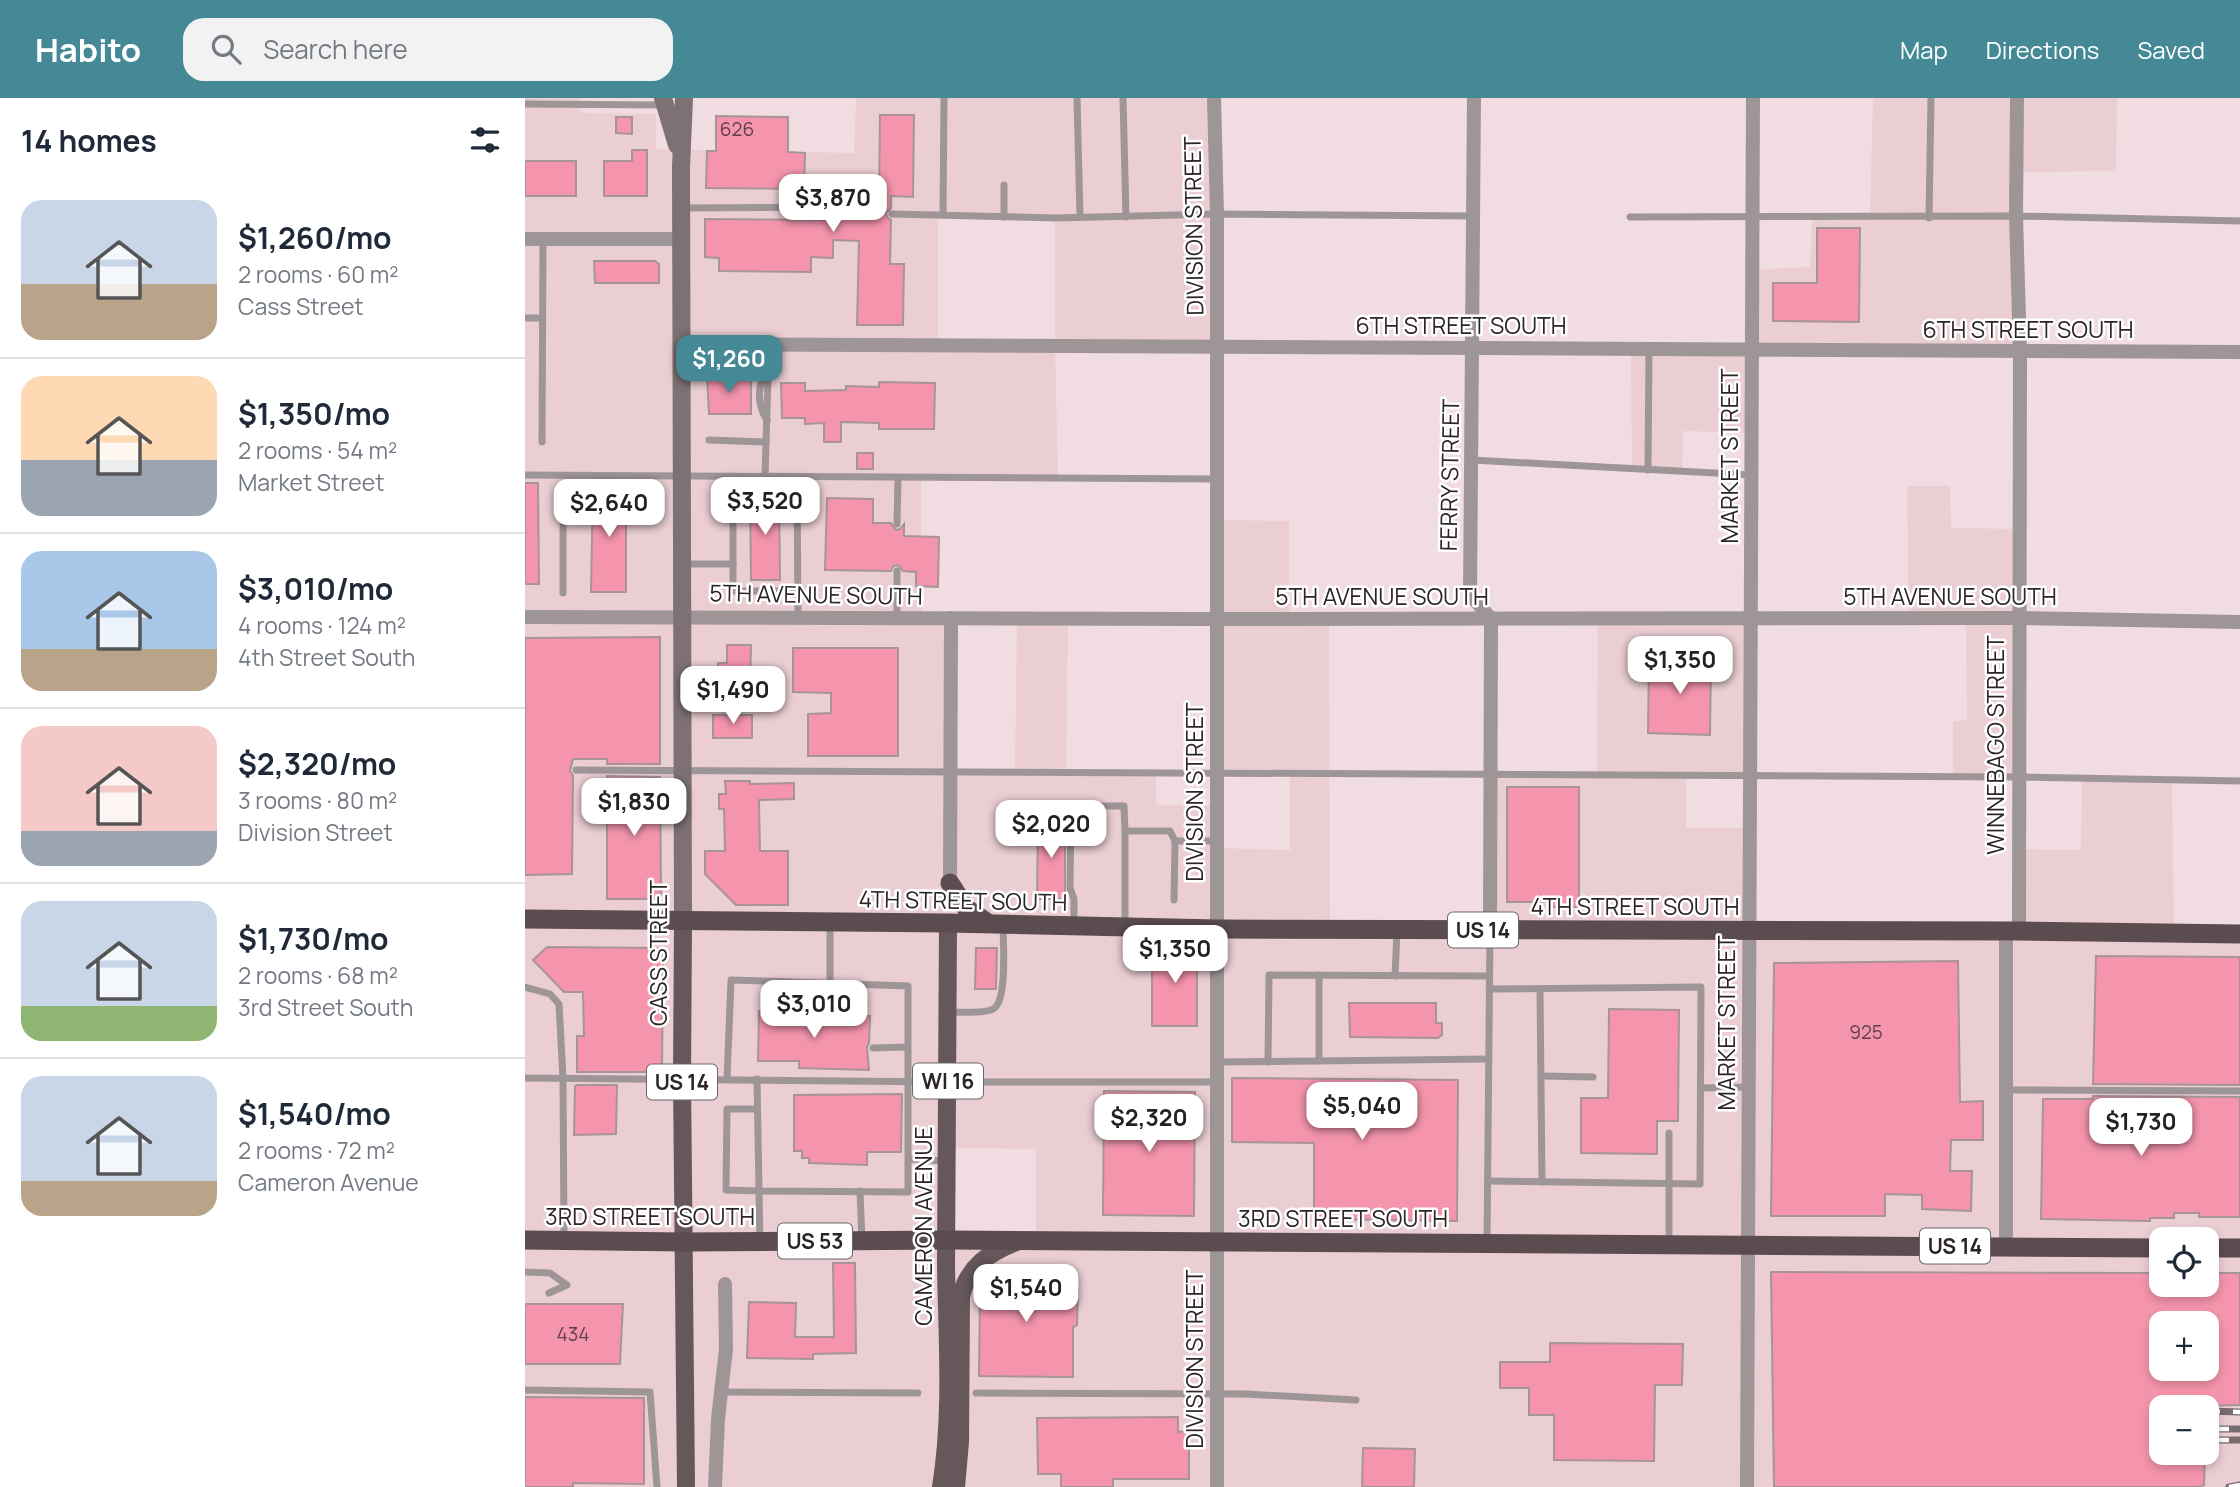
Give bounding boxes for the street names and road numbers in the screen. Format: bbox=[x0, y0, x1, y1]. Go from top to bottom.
street label: DIVISION STREET bbox=[1175, 136, 1211, 316]
street label: 6TH STREET SOUTH bbox=[1355, 309, 1567, 341]
street label: 6TH STREET SOUTH bbox=[1922, 313, 2134, 345]
street label: MARKET STREET bbox=[1713, 368, 1745, 544]
street label: FERRY STREET bbox=[1432, 398, 1466, 551]
street label: 5TH AVENUE SOUTH bbox=[709, 576, 923, 612]
street label: 5TH AVENUE SOUTH bbox=[1275, 580, 1489, 612]
street label: 5TH AVENUE SOUTH bbox=[1843, 580, 2057, 612]
street label: WINNEBAGO STREET bbox=[1979, 635, 2011, 855]
street label: DIVISION STREET bbox=[1178, 702, 1210, 881]
street label: CASS STREET bbox=[642, 880, 674, 1026]
street label: 4TH STREET SOUTH bbox=[858, 882, 1068, 918]
street label: 4TH STREET SOUTH bbox=[1531, 890, 1739, 922]
road number: US 14 bbox=[1448, 912, 1518, 948]
street label: MARKET STREET bbox=[1710, 935, 1742, 1111]
road number: WI 16 bbox=[913, 1063, 983, 1098]
road number: US 14 bbox=[647, 1065, 717, 1100]
street label: CAMERON AVENUE bbox=[907, 1126, 939, 1326]
street label: 3RD STREET SOUTH bbox=[545, 1200, 755, 1232]
street label: 3RD STREET SOUTH bbox=[1238, 1202, 1448, 1234]
road number: US 53 bbox=[778, 1224, 852, 1258]
road number: US 14 bbox=[1920, 1228, 1990, 1264]
street label: DIVISION STREET bbox=[1178, 1269, 1210, 1448]

